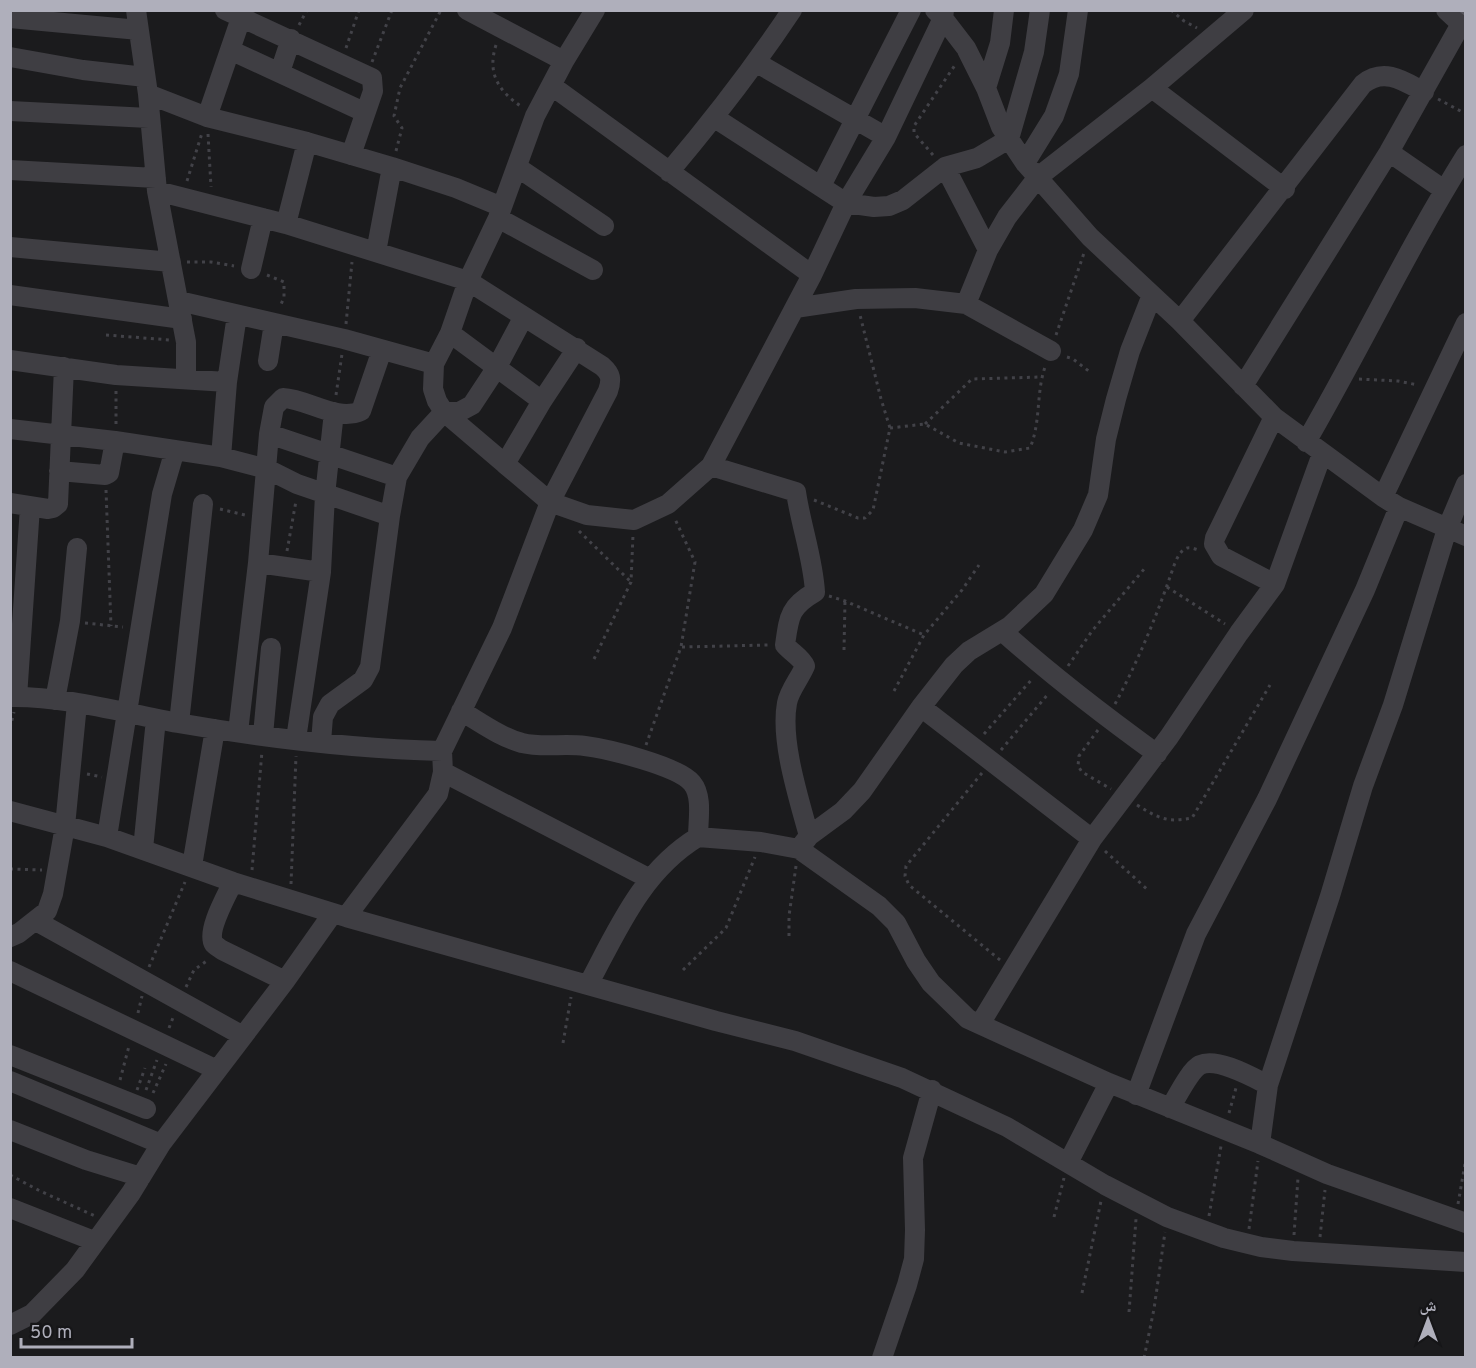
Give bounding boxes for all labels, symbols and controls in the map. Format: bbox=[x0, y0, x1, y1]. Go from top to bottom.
north arrow bbox=[1398, 1290, 1458, 1350]
text: ش bbox=[1420, 1297, 1437, 1317]
scale bar bbox=[21, 1311, 132, 1349]
text: 50 m bbox=[30, 1322, 72, 1345]

